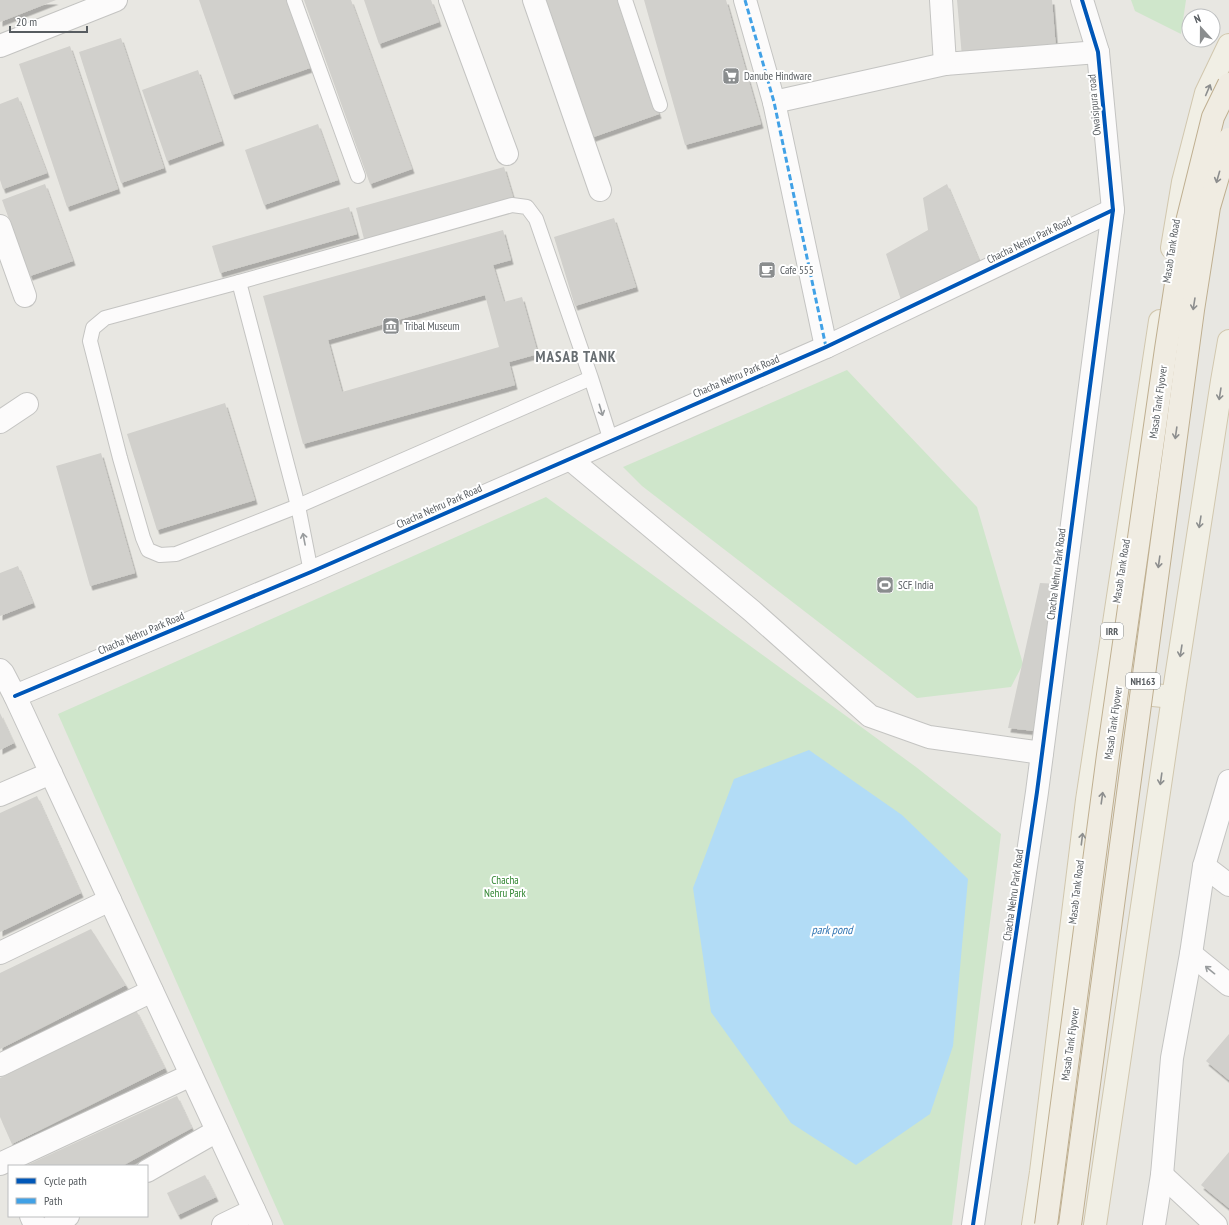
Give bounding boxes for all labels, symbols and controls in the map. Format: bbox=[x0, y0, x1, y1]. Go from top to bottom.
scale bar bbox=[10, 8, 87, 34]
north arrow bbox=[1181, 8, 1221, 48]
text: N bbox=[1192, 11, 1203, 26]
text: 20 m bbox=[16, 14, 37, 29]
supermarket icon: Danube Hindware bbox=[721, 66, 741, 86]
place label: Danube Hindware bbox=[744, 69, 812, 83]
street label: Owaisipura road bbox=[1084, 73, 1104, 136]
one-way arrow bbox=[1205, 85, 1212, 97]
one-way arrow bbox=[1214, 170, 1221, 183]
street label: Chacha Nehru Park Road bbox=[984, 213, 1074, 267]
street label: Masab Tank Road bbox=[1159, 218, 1183, 284]
cafe icon: Cafe 555 bbox=[757, 260, 777, 280]
place label: Cafe 555 bbox=[780, 263, 814, 277]
one-way arrow bbox=[1189, 297, 1197, 310]
museum icon: Tribal Museum bbox=[381, 316, 401, 336]
place label: Tribal Museum bbox=[404, 319, 459, 333]
district label: MASAB TANK bbox=[535, 347, 617, 366]
street label: Chacha Nehru Park Road bbox=[691, 351, 781, 400]
street label: Masab Tank Flyover bbox=[1146, 365, 1170, 439]
one-way arrow bbox=[1216, 387, 1224, 400]
one-way arrow bbox=[598, 403, 605, 416]
one-way arrow bbox=[1172, 426, 1180, 439]
street label: Chacha Nehru Park Road bbox=[394, 481, 484, 531]
one-way arrow bbox=[1196, 515, 1204, 528]
street label: Chacha Nehru Park Road bbox=[1043, 527, 1069, 621]
one-way arrow bbox=[300, 533, 308, 546]
street label: Masab Tank Road bbox=[1109, 538, 1133, 604]
one-way arrow bbox=[1155, 555, 1163, 568]
sports icon: SCF India bbox=[875, 575, 895, 595]
place label: SCF India bbox=[898, 578, 934, 592]
street label: Chacha Nehru Park Road bbox=[96, 608, 186, 657]
road number: IRR bbox=[1101, 623, 1123, 639]
one-way arrow bbox=[1177, 644, 1185, 657]
road number: NH163 bbox=[1126, 673, 1160, 689]
street label: Masab Tank Flyover bbox=[1101, 686, 1125, 760]
one-way arrow bbox=[1157, 772, 1165, 785]
one-way arrow bbox=[1098, 792, 1106, 805]
one-way arrow bbox=[1078, 833, 1086, 846]
street label: Chacha Nehru Park Road bbox=[1000, 848, 1026, 942]
street label: Masab Tank Road bbox=[1065, 859, 1087, 925]
park label: Chacha Nehru Park bbox=[484, 873, 527, 900]
water label: park pond bbox=[811, 922, 854, 937]
one-way arrow bbox=[1205, 965, 1216, 974]
street label: Masab Tank Flyover bbox=[1058, 1007, 1082, 1081]
legend bbox=[8, 1165, 148, 1217]
text: Cycle path bbox=[44, 1173, 87, 1188]
text: Path bbox=[44, 1193, 62, 1208]

